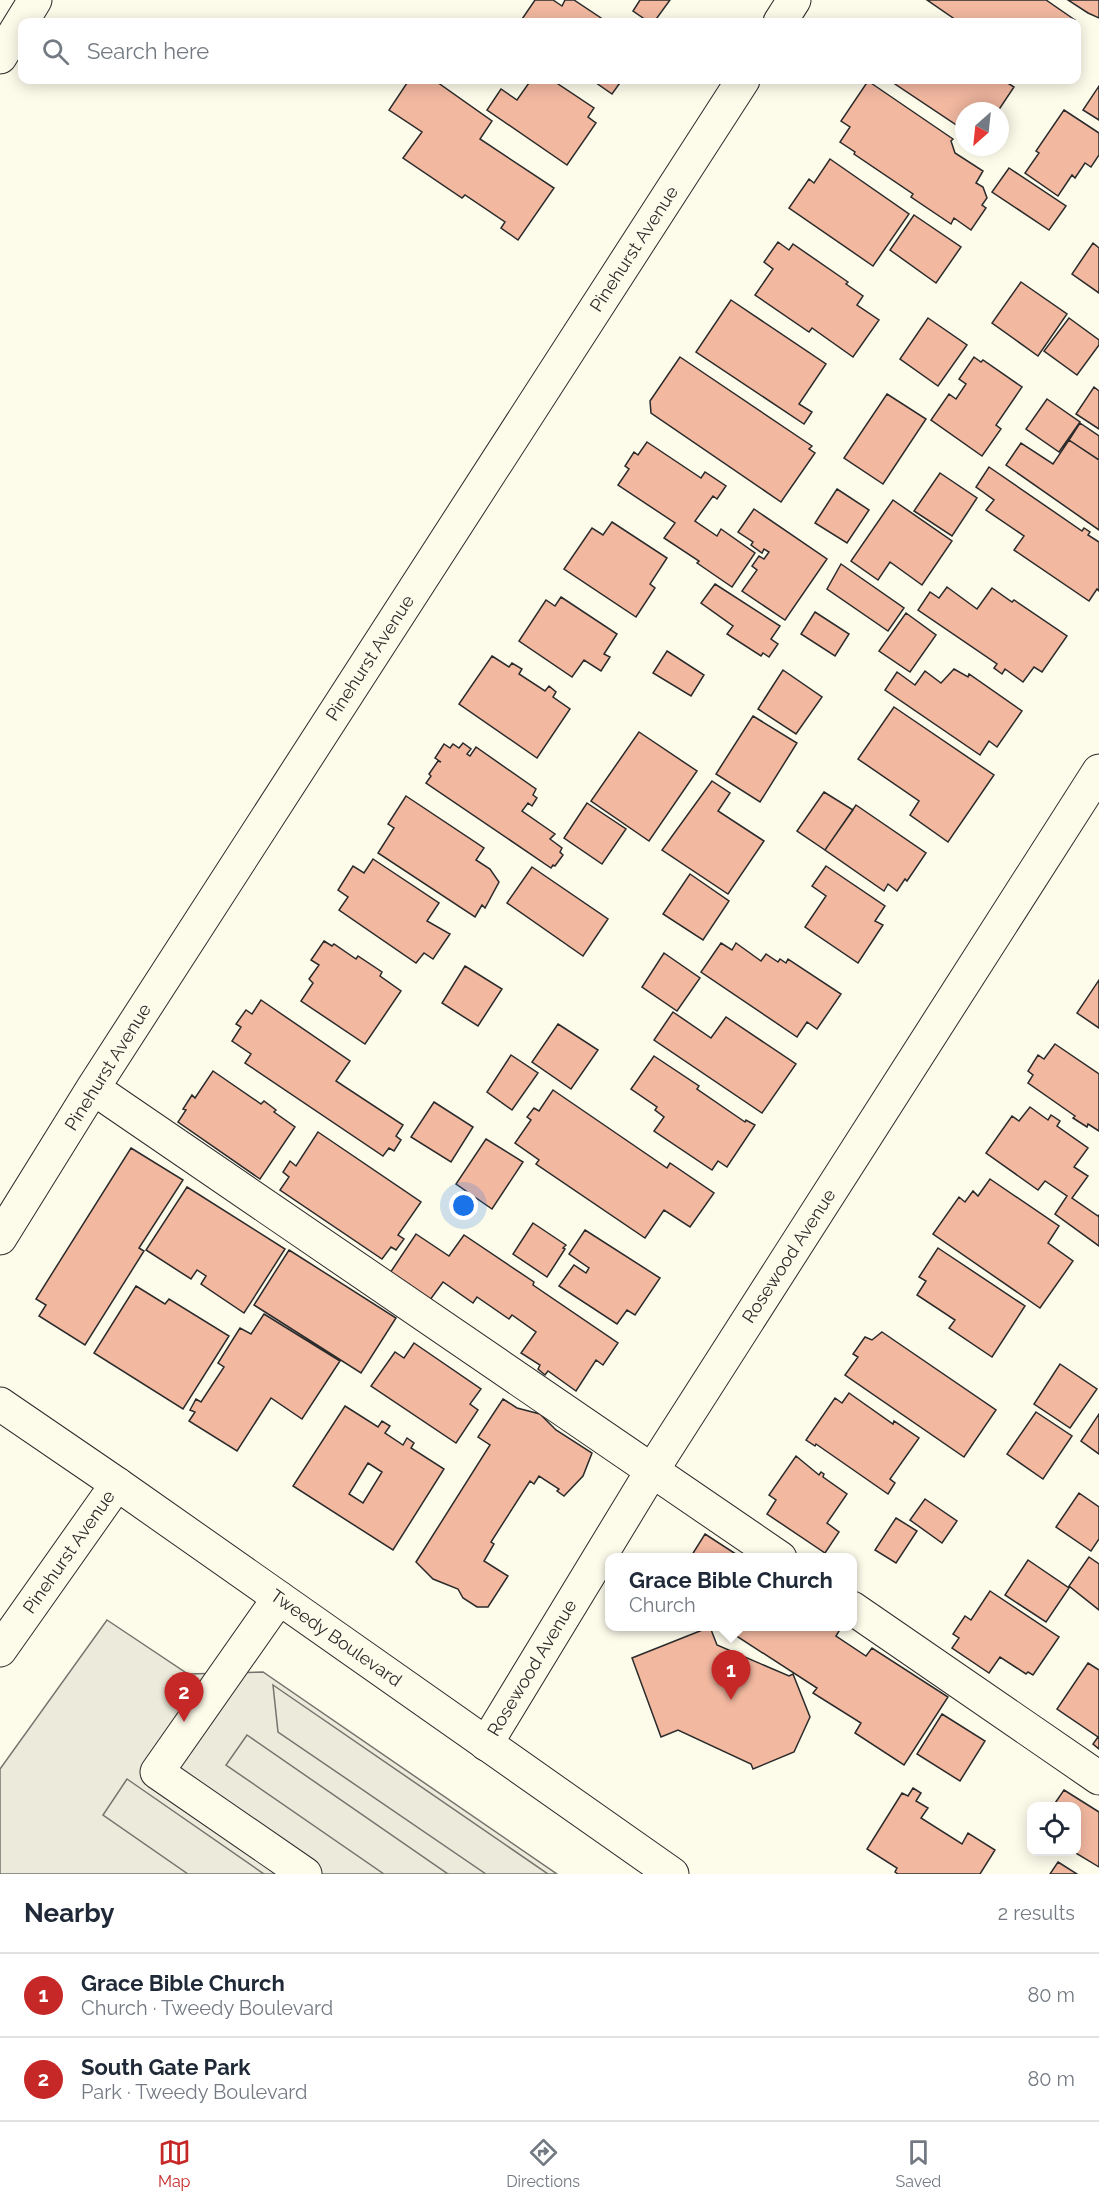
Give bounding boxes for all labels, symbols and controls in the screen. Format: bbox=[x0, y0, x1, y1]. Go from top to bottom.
search box bbox=[18, 18, 1081, 84]
icon: search bbox=[39, 35, 72, 68]
text: Search here bbox=[87, 38, 209, 64]
north arrow bbox=[955, 102, 1009, 156]
street label: Pinehurst Avenue bbox=[585, 182, 682, 316]
street label: Pinehurst Avenue bbox=[321, 591, 418, 725]
street label: Pinehurst Avenue bbox=[60, 999, 155, 1134]
street label: Rosewood Avenue bbox=[737, 1185, 840, 1327]
your location bbox=[449, 1191, 478, 1220]
street label: Pinehurst Avenue bbox=[18, 1486, 119, 1617]
popup bbox=[605, 1553, 857, 1631]
text: Grace Bible Church bbox=[629, 1567, 833, 1593]
street label: Tweedy Boulevard bbox=[267, 1585, 406, 1691]
text: Church bbox=[629, 1593, 696, 1617]
street label: Rosewood Avenue bbox=[483, 1595, 581, 1740]
pin: 1 bbox=[712, 1650, 750, 1700]
pin: 2 bbox=[164, 1672, 204, 1722]
map controls bbox=[1027, 1802, 1081, 1856]
button: locate bbox=[1027, 1802, 1081, 1856]
text: Nearby bbox=[24, 1898, 114, 1928]
text: 2 results bbox=[998, 1901, 1075, 1925]
text: Grace Bible Church bbox=[81, 1970, 285, 1996]
text: 1 bbox=[39, 1983, 48, 2007]
text: 80 m bbox=[1027, 1983, 1075, 2007]
text: Church · Tweedy Boulevard bbox=[81, 1996, 333, 2020]
text: South Gate Park bbox=[81, 2054, 251, 2080]
text: 2 bbox=[38, 2067, 49, 2091]
text: 80 m bbox=[1027, 2067, 1075, 2091]
text: Park · Tweedy Boulevard bbox=[81, 2080, 308, 2104]
tab: Map bbox=[158, 2136, 191, 2191]
tab: Directions bbox=[506, 2136, 580, 2191]
tab: Saved bbox=[895, 2136, 941, 2191]

